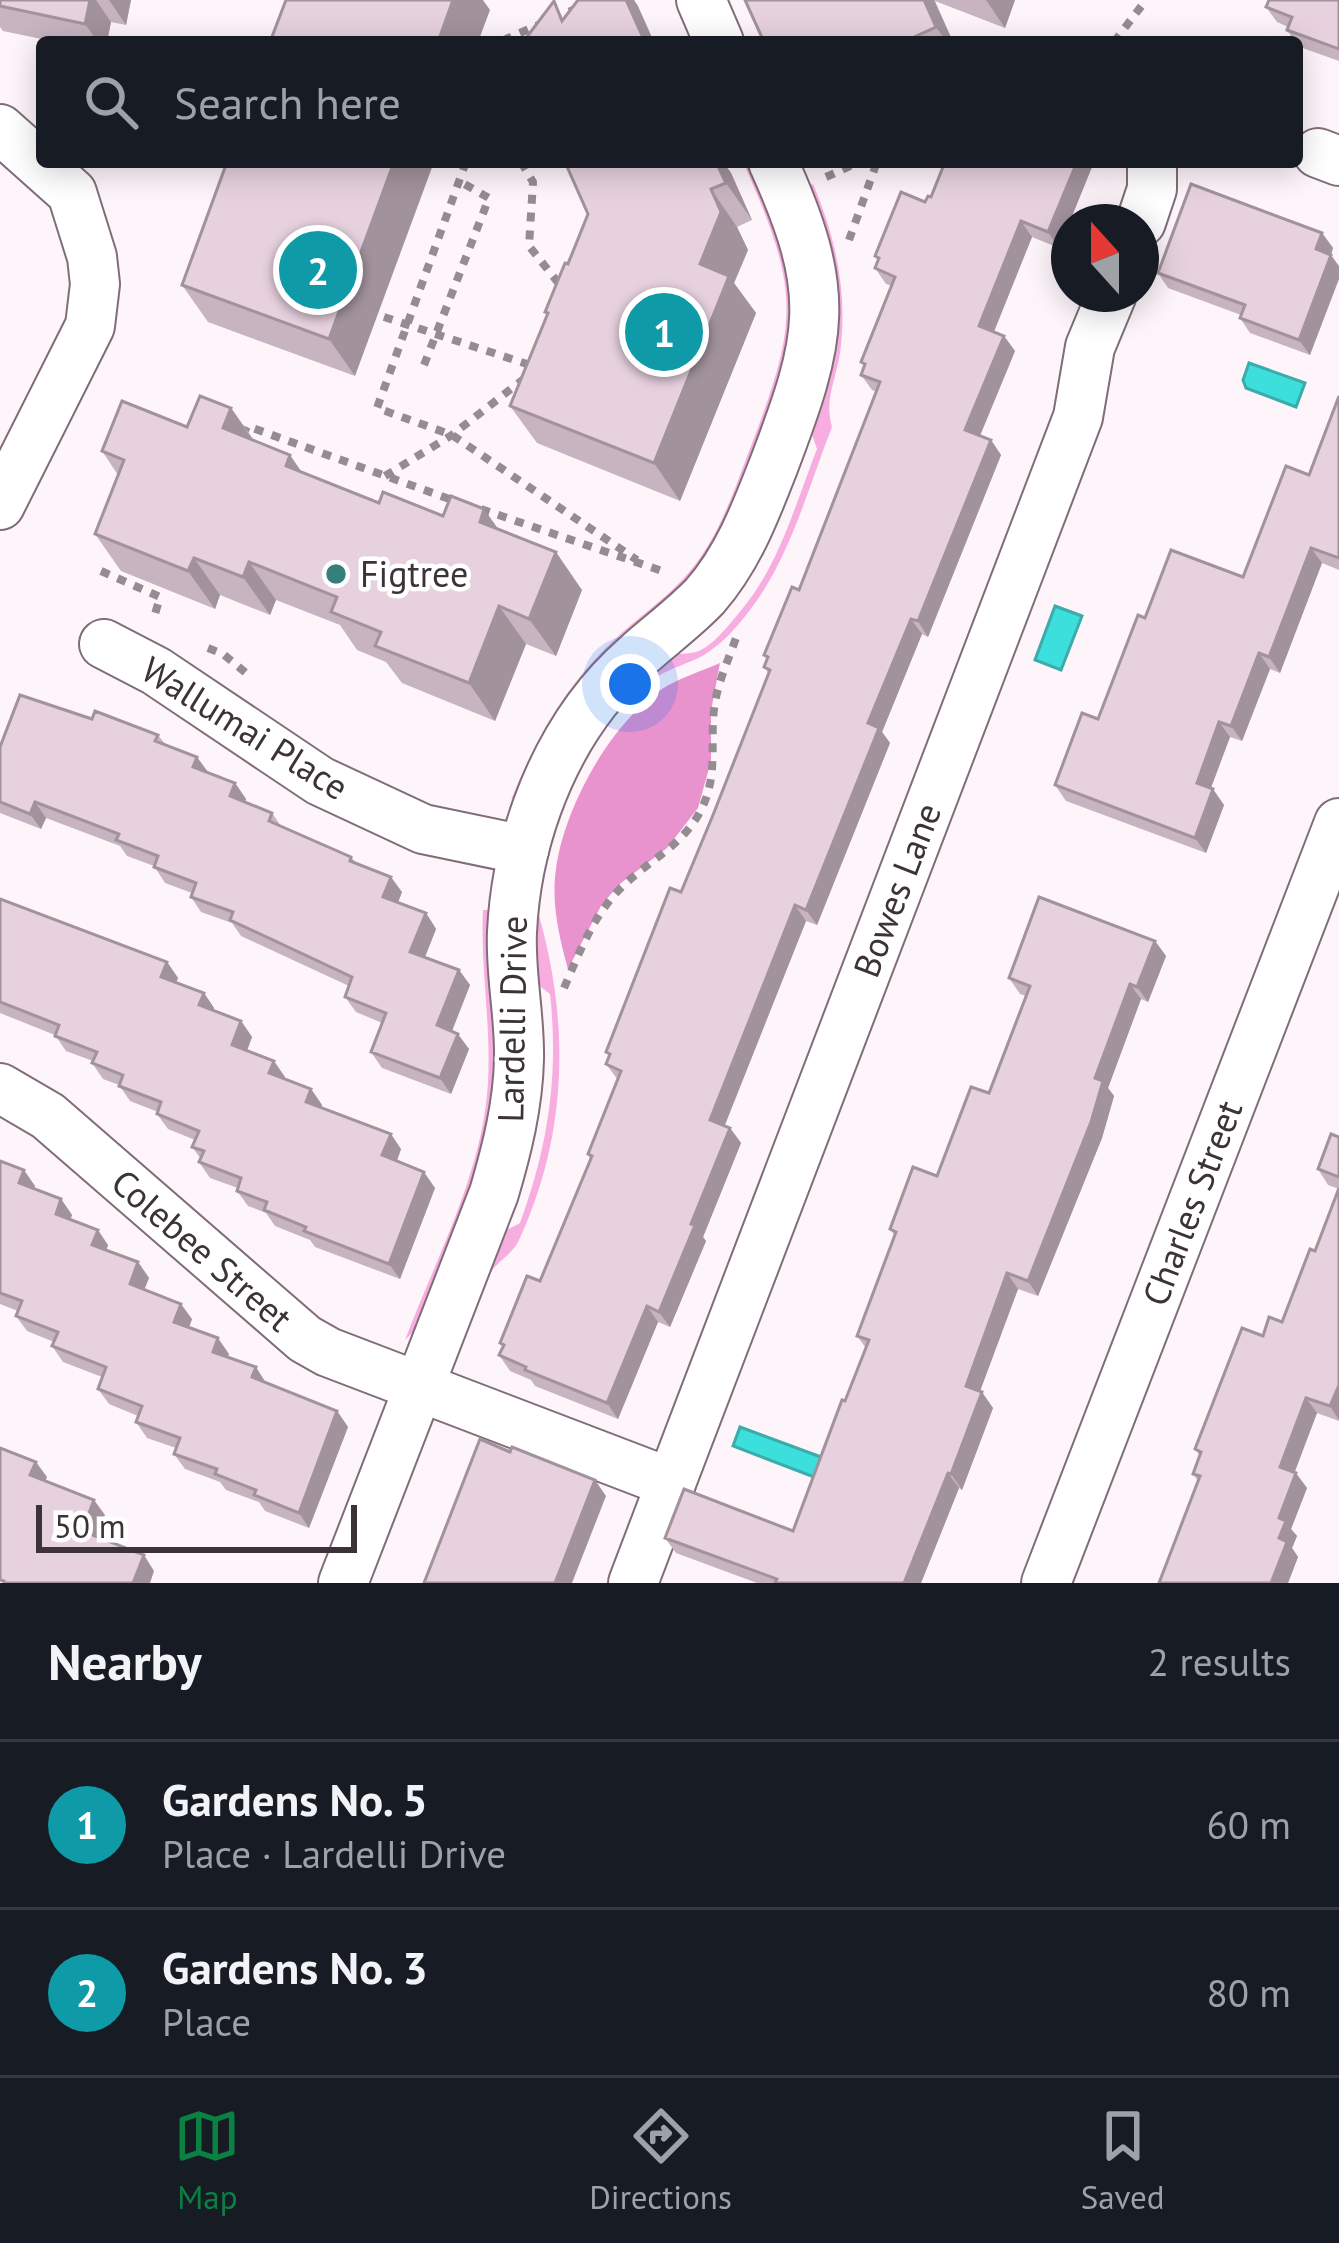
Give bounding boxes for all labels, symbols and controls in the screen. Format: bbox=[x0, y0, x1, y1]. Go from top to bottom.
search box bbox=[36, 36, 1303, 168]
icon: search bbox=[78, 69, 144, 135]
text: Search here bbox=[174, 73, 401, 131]
north arrow bbox=[1051, 204, 1159, 312]
pin: 2 bbox=[279, 225, 357, 315]
pin: 1 bbox=[625, 287, 703, 377]
place label: Figtree bbox=[360, 550, 468, 597]
marker: Figtree bbox=[323, 561, 349, 587]
street label: Wallumai Place bbox=[133, 645, 357, 810]
your location bbox=[600, 654, 660, 714]
street label: Bowes Lane bbox=[842, 796, 951, 984]
street label: Lardelli Drive bbox=[486, 915, 537, 1123]
street label: Charles Street bbox=[1131, 1094, 1252, 1312]
street label: Colebee Street bbox=[102, 1158, 302, 1341]
scale bar bbox=[36, 1499, 357, 1552]
text: 50 m bbox=[54, 1504, 126, 1547]
text: Nearby bbox=[48, 1628, 202, 1694]
text: 2 results bbox=[1148, 1636, 1291, 1687]
text: Gardens No. 5 bbox=[162, 1770, 428, 1828]
text: 1 bbox=[76, 1799, 98, 1850]
text: 60 m bbox=[1206, 1799, 1291, 1850]
text: Place · Lardelli Drive bbox=[162, 1828, 506, 1879]
text: Gardens No. 3 bbox=[162, 1938, 428, 1996]
text: 2 bbox=[76, 1967, 98, 2018]
text: 80 m bbox=[1206, 1967, 1291, 2018]
text: Place bbox=[162, 1996, 251, 2047]
tab: Map bbox=[174, 2103, 240, 2218]
tab: Directions bbox=[589, 2103, 732, 2218]
tab: Saved bbox=[1081, 2103, 1165, 2218]

